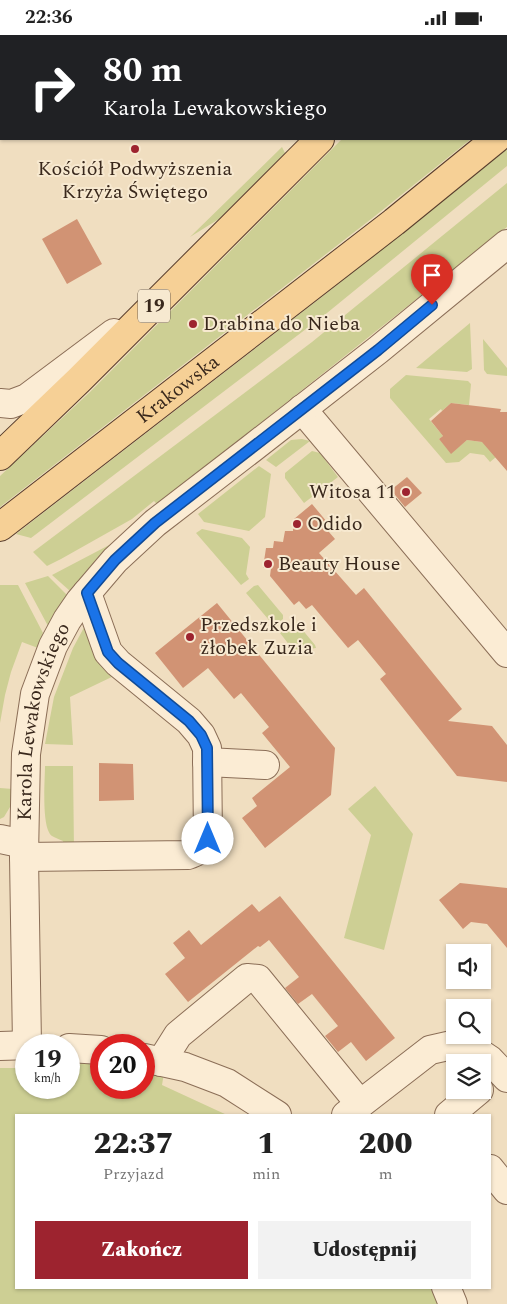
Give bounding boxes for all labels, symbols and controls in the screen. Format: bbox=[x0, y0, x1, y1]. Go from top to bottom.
text: 22:36 bbox=[25, 3, 73, 32]
text: 80 m bbox=[103, 44, 183, 97]
icon: right bbox=[20, 55, 85, 120]
text: Karola Lewakowskiego bbox=[103, 92, 327, 125]
marker: Kościół Podwyższenia Krzyża Świętego bbox=[129, 143, 141, 155]
place label: Kościół Podwyższenia Krzyża Świętego bbox=[38, 154, 233, 207]
pin bbox=[411, 254, 453, 305]
icon: arrive bbox=[418, 261, 446, 289]
road number: 19 bbox=[138, 290, 170, 323]
place label: Drabina do Nieba bbox=[203, 309, 360, 339]
marker: Drabina do Nieba bbox=[187, 318, 199, 330]
street label: Krakowska bbox=[130, 347, 226, 431]
place label: Witosa 11 bbox=[309, 477, 396, 507]
marker: Witosa 11 bbox=[400, 486, 412, 498]
place label: Odido bbox=[307, 509, 363, 539]
marker: Odido bbox=[291, 518, 303, 530]
place label: Beauty House bbox=[278, 549, 400, 579]
marker: Beauty House bbox=[262, 558, 274, 570]
place label: Przedszkole i żłobek Zuzia bbox=[200, 610, 317, 663]
street label: Karola Lewakowskiego bbox=[10, 617, 78, 821]
marker: Przedszkole i żłobek Zuzia bbox=[184, 631, 196, 643]
position arrow bbox=[181, 812, 233, 864]
map controls bbox=[446, 944, 491, 1099]
button: sound bbox=[446, 944, 491, 989]
button: search bbox=[446, 999, 491, 1044]
speed limit sign: 20 bbox=[90, 1034, 155, 1099]
text: 19 bbox=[33, 1041, 62, 1079]
button: layers bbox=[446, 1054, 491, 1099]
text: km/h bbox=[34, 1069, 61, 1088]
text: 22:37 bbox=[93, 1121, 174, 1167]
text: 1 bbox=[257, 1121, 275, 1167]
text: 200 bbox=[359, 1121, 413, 1167]
text: Przyjazd bbox=[103, 1162, 164, 1186]
text: min bbox=[252, 1162, 280, 1186]
text: m bbox=[379, 1162, 392, 1186]
button: Zakończ bbox=[35, 1221, 248, 1279]
button: Udostępnij bbox=[258, 1221, 471, 1279]

